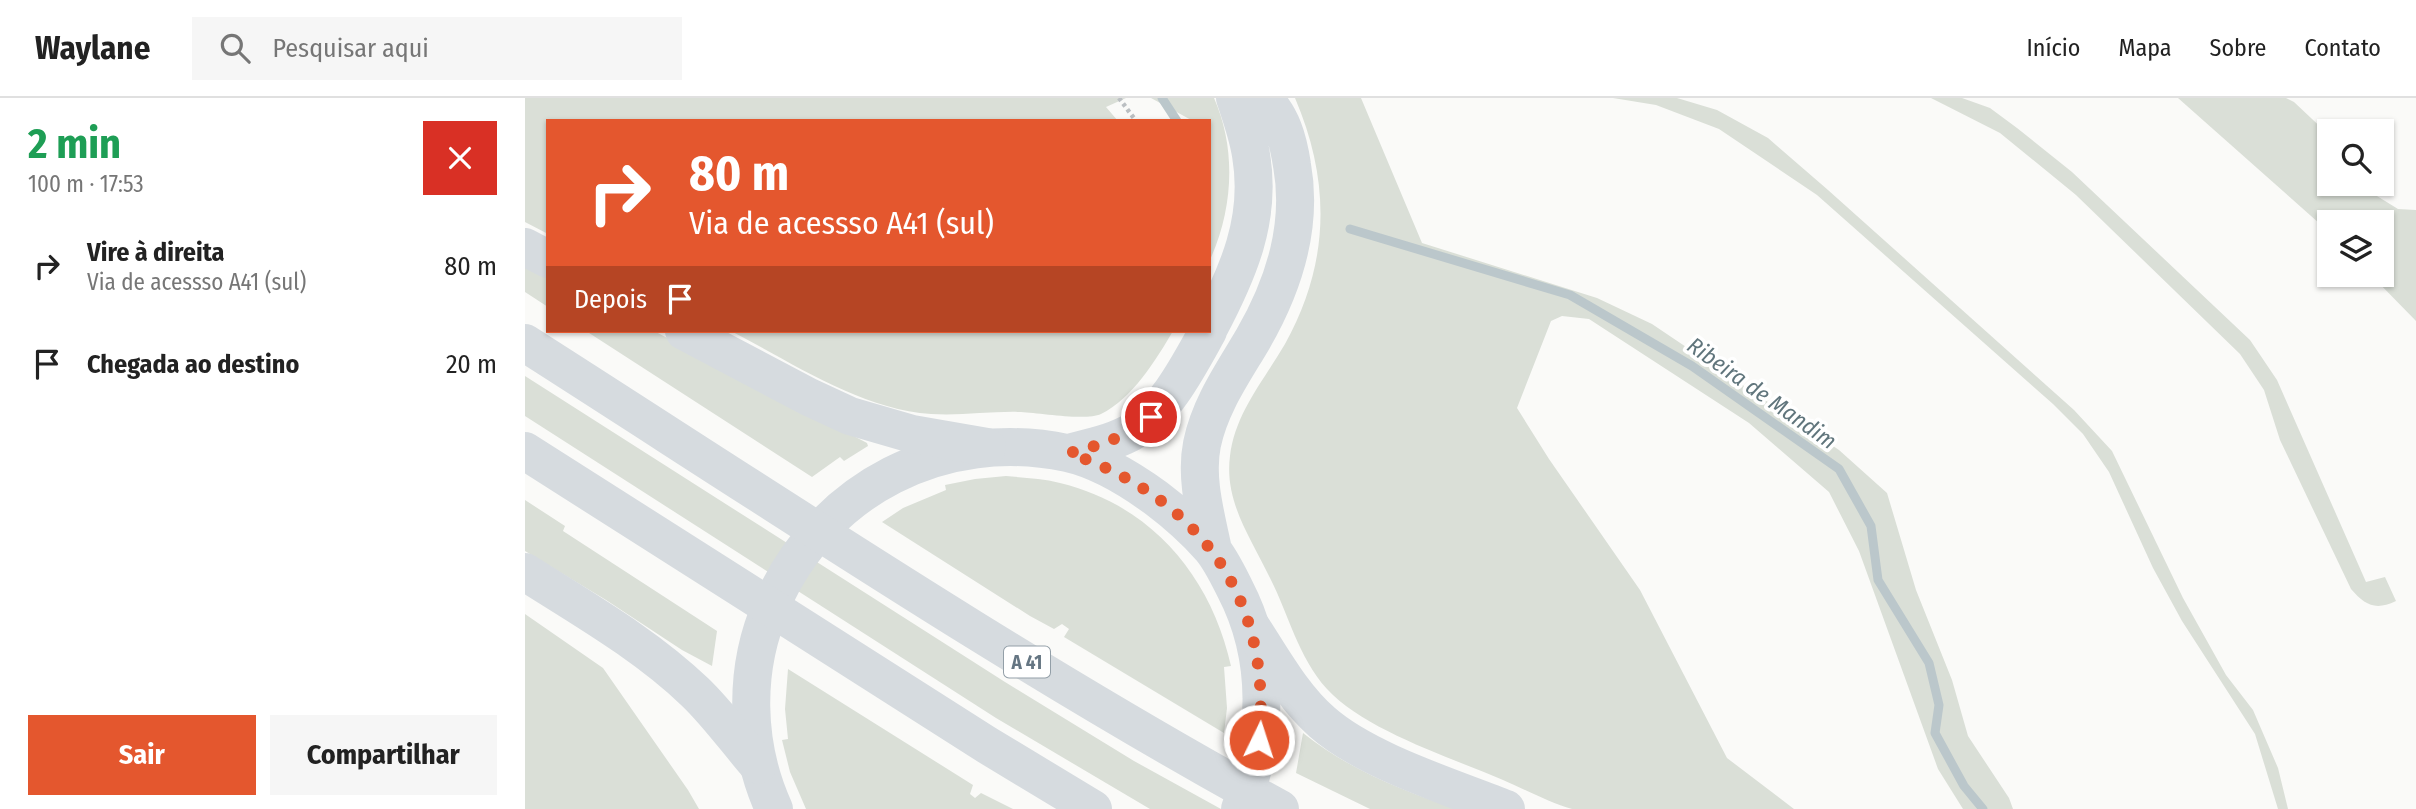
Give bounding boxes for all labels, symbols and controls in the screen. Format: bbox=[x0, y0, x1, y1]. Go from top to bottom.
search box bbox=[192, 17, 682, 80]
text: Waylane bbox=[35, 28, 150, 68]
icon: search bbox=[216, 29, 254, 67]
text: Pesquisar aqui bbox=[272, 33, 429, 64]
text: Início bbox=[2027, 34, 2080, 62]
text: Mapa bbox=[2118, 34, 2172, 62]
text: Sobre bbox=[2210, 34, 2266, 62]
text: Contato bbox=[2304, 34, 2381, 62]
text: 2 min bbox=[28, 119, 121, 169]
map controls bbox=[2317, 119, 2394, 287]
button: search bbox=[2317, 119, 2394, 196]
button: close bbox=[423, 121, 497, 195]
text: 80 m bbox=[689, 144, 789, 203]
icon: right bbox=[574, 147, 665, 238]
text: 100 m · 17:53 bbox=[28, 170, 144, 198]
text: Via de acessso A41 (sul) bbox=[689, 204, 994, 242]
button: layers bbox=[2317, 210, 2394, 287]
text: Vire à direita bbox=[87, 237, 225, 268]
icon: right bbox=[28, 247, 66, 285]
text: 80 m bbox=[444, 251, 497, 282]
text: Via de acessso A41 (sul) bbox=[87, 268, 306, 296]
icon: arrive bbox=[661, 280, 699, 318]
text: Depois bbox=[574, 284, 647, 315]
water label: Ribeira de Mandim bbox=[1682, 331, 1842, 455]
icon: arrive bbox=[28, 345, 66, 383]
text: Chegada ao destino bbox=[87, 349, 299, 380]
text: 20 m bbox=[446, 349, 497, 380]
pin bbox=[1121, 387, 1181, 447]
icon: arrive bbox=[1132, 398, 1170, 436]
road number: A 41 bbox=[1004, 646, 1050, 678]
position arrow bbox=[1222, 703, 1296, 777]
button: Sair bbox=[28, 715, 256, 795]
button: Compartilhar bbox=[270, 715, 497, 795]

